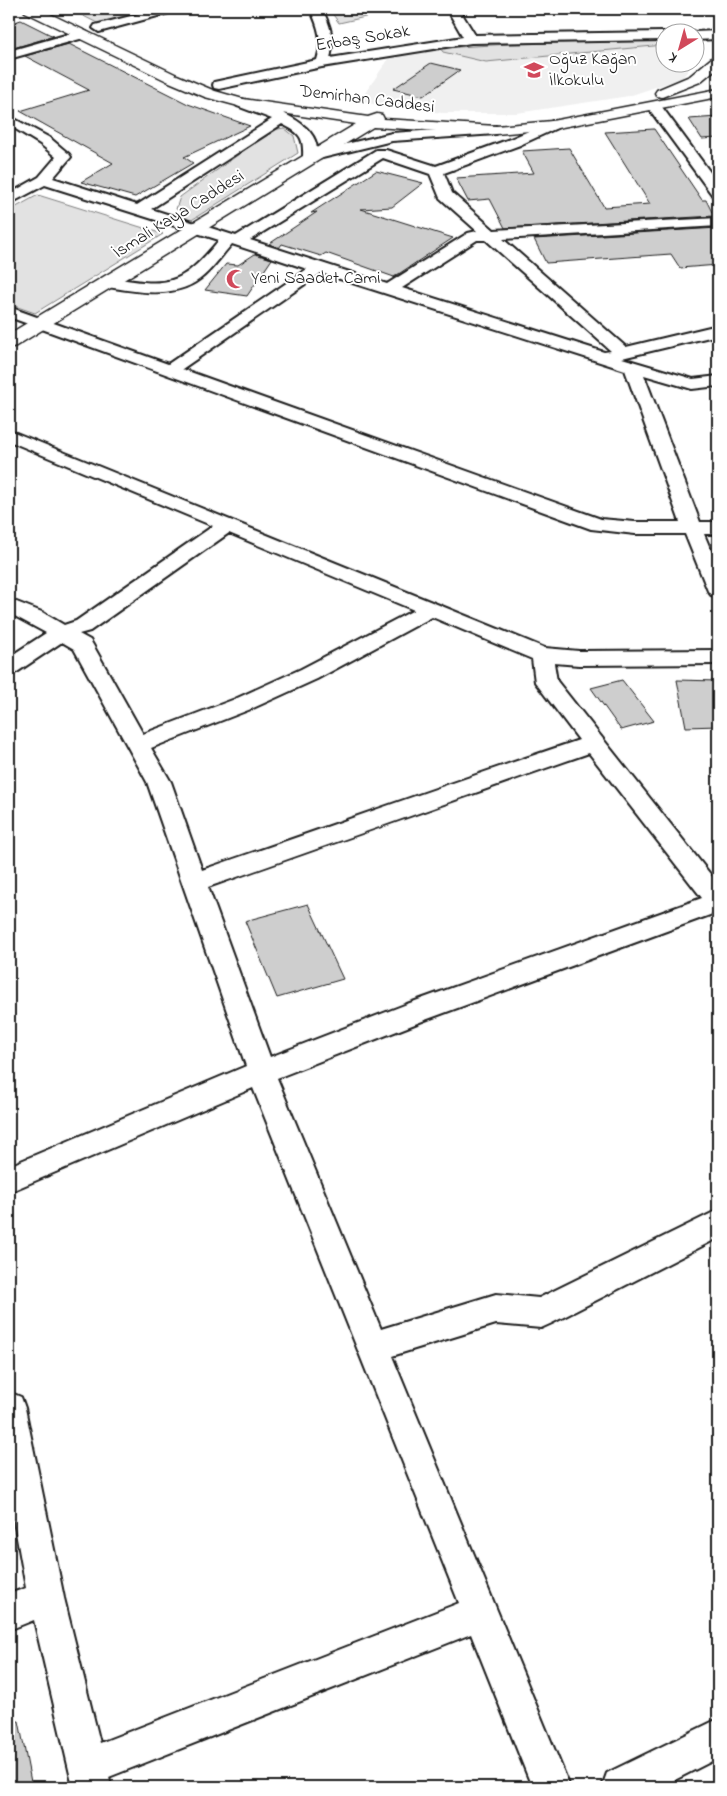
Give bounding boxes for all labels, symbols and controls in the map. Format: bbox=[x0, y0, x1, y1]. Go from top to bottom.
street label: Erbaş Sokak bbox=[314, 19, 412, 59]
north arrow bbox=[654, 22, 704, 72]
text: K bbox=[663, 46, 682, 68]
place label: Oğuz Kağan İlkokulu bbox=[549, 47, 636, 94]
school or university icon: Oğuz Kağan İlkokulu bbox=[523, 59, 545, 81]
street label: Demirhan Caddesi bbox=[297, 79, 436, 121]
street label: İsmali Kaya Caddesi bbox=[108, 164, 250, 266]
place label: Yeni Saadet Cami bbox=[251, 266, 380, 292]
mosque icon: Yeni Saadet Cami bbox=[225, 268, 247, 290]

